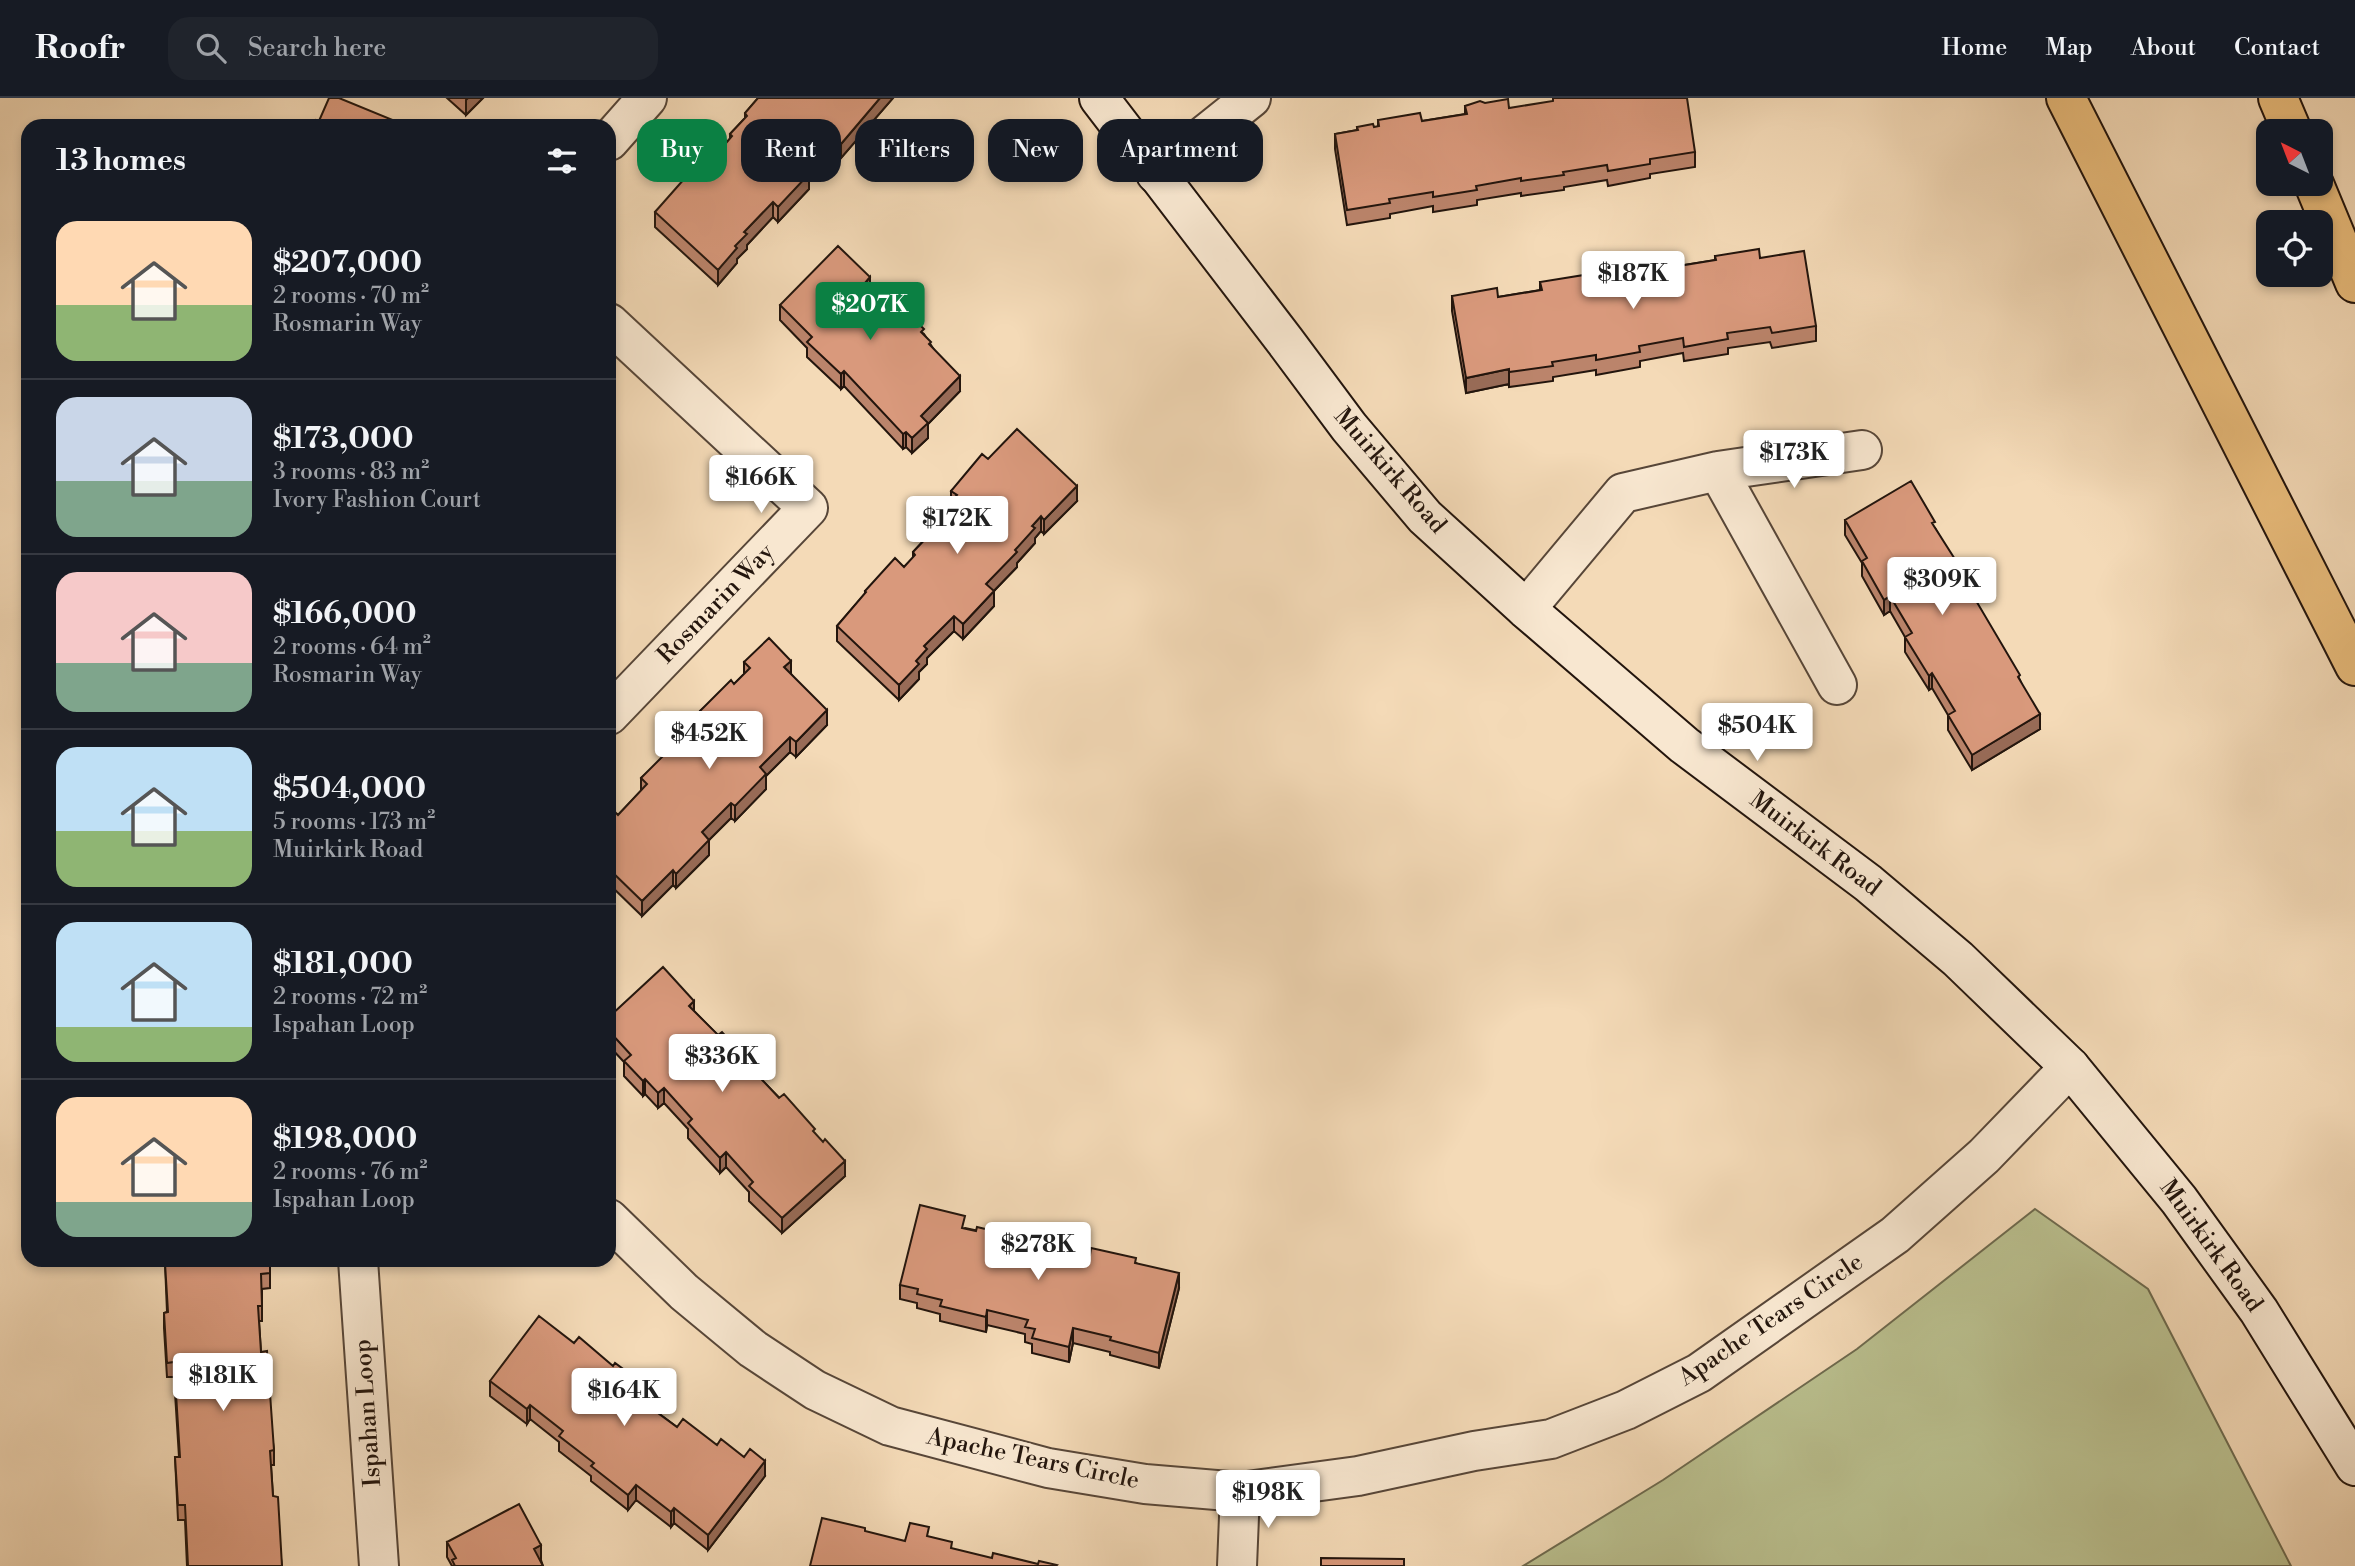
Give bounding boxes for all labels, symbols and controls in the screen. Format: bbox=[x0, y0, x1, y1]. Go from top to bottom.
search box bbox=[168, 17, 658, 80]
text: Roofr bbox=[35, 28, 126, 69]
icon: search bbox=[192, 29, 230, 67]
text: Search here bbox=[248, 32, 386, 64]
text: Home bbox=[1942, 33, 2007, 63]
text: Map bbox=[2045, 33, 2093, 63]
text: About bbox=[2131, 33, 2196, 63]
text: Contact bbox=[2234, 33, 2320, 63]
chip: Buy bbox=[637, 119, 727, 182]
chip: Rent bbox=[741, 119, 841, 182]
chip: Filters bbox=[855, 119, 974, 182]
chip: New bbox=[988, 119, 1083, 182]
chip: Apartment bbox=[1097, 119, 1263, 182]
north arrow bbox=[2256, 119, 2333, 196]
map controls bbox=[2256, 119, 2333, 287]
text: 13 homes bbox=[56, 142, 186, 180]
icon: filters bbox=[543, 142, 581, 180]
button: locate bbox=[2256, 210, 2333, 287]
text: $207,000 bbox=[273, 244, 422, 282]
icon: home bbox=[112, 249, 196, 333]
pin: $187K bbox=[1584, 252, 1682, 311]
text: $187K bbox=[1598, 260, 1668, 288]
text: 2 rooms · 70 m² bbox=[273, 282, 429, 310]
pin: $207K bbox=[821, 282, 919, 342]
text: $207K bbox=[832, 291, 908, 319]
text: Rosmarin Way bbox=[273, 310, 422, 338]
street label: Muirkirk Road bbox=[1327, 402, 1453, 540]
text: $173,000 bbox=[273, 420, 414, 458]
icon: home bbox=[112, 425, 196, 509]
pin: $173K bbox=[1745, 430, 1843, 490]
text: $173K bbox=[1759, 439, 1829, 467]
pin: $166K bbox=[712, 456, 810, 515]
text: 3 rooms · 83 m² bbox=[273, 458, 429, 486]
text: $166K bbox=[725, 464, 797, 492]
text: Ivory Fashion Court bbox=[273, 486, 481, 514]
pin: $172K bbox=[908, 496, 1006, 556]
text: $172K bbox=[922, 505, 992, 533]
street label: Rosmarin Way bbox=[651, 537, 781, 670]
pin: $309K bbox=[1893, 558, 1991, 617]
text: $309K bbox=[1903, 566, 1981, 594]
text: $166,000 bbox=[273, 595, 417, 633]
icon: home bbox=[112, 600, 196, 684]
text: 2 rooms · 64 m² bbox=[273, 633, 431, 661]
text: Rosmarin Way bbox=[273, 661, 422, 689]
pin: $504K bbox=[1708, 704, 1806, 763]
pin: $452K bbox=[660, 712, 758, 771]
text: $504K bbox=[1718, 712, 1796, 740]
text: $452K bbox=[671, 720, 747, 748]
text: $504,000 bbox=[273, 770, 426, 808]
icon: home bbox=[112, 775, 196, 859]
street label: Muirkirk Road bbox=[1743, 785, 1887, 903]
text: 5 rooms · 173 m² bbox=[273, 808, 435, 836]
text: Muirkirk Road bbox=[273, 836, 423, 864]
text: $181,000 bbox=[273, 945, 413, 983]
icon: home bbox=[112, 950, 196, 1034]
text: 2 rooms · 72 m² bbox=[273, 983, 427, 1011]
text: Ispahan Loop bbox=[273, 1011, 415, 1039]
pin: $336K bbox=[673, 1034, 771, 1094]
text: $336K bbox=[685, 1043, 759, 1071]
text: $198,000 bbox=[273, 1120, 417, 1158]
icon: home bbox=[112, 1125, 196, 1209]
text: 2 rooms · 76 m² bbox=[273, 1158, 428, 1186]
street label: Muirkirk Road bbox=[2153, 1174, 2269, 1318]
text: Ispahan Loop bbox=[273, 1186, 415, 1214]
pin: $278K bbox=[989, 1222, 1087, 1282]
text: $278K bbox=[1001, 1231, 1075, 1259]
street label: Apache Tears Circle bbox=[1672, 1247, 1869, 1393]
street label: Ispahan Loop bbox=[348, 1338, 388, 1488]
pin: $181K bbox=[174, 1354, 272, 1413]
text: $181K bbox=[189, 1362, 257, 1390]
pin: $164K bbox=[575, 1368, 673, 1428]
text: $164K bbox=[588, 1377, 660, 1405]
street label: Apache Tears Circle bbox=[923, 1422, 1142, 1496]
pin: $198K bbox=[1219, 1470, 1317, 1530]
text: $198K bbox=[1232, 1479, 1304, 1507]

